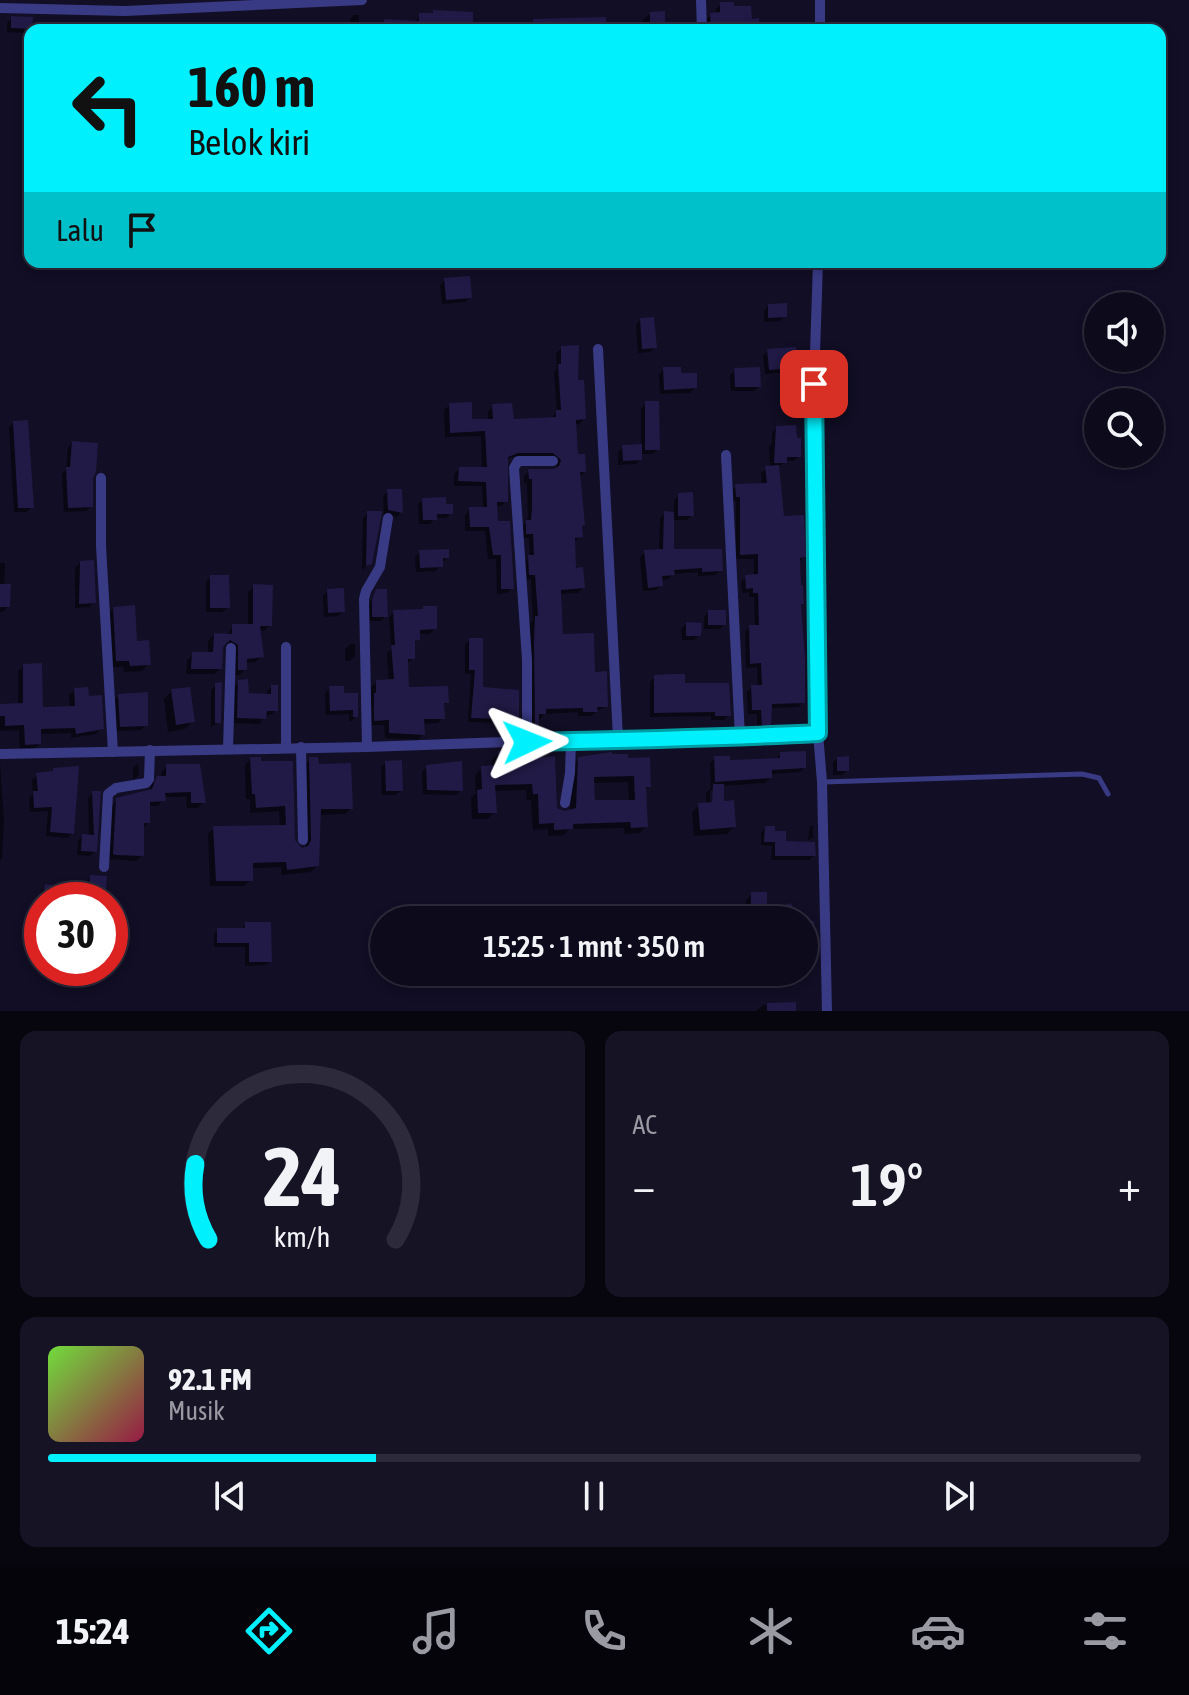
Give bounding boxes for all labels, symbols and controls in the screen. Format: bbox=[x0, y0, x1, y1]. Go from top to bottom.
text: 160 m bbox=[188, 55, 315, 119]
icon: left bbox=[56, 56, 160, 160]
text: Belok kiri bbox=[188, 121, 310, 163]
icon: arrive bbox=[120, 208, 164, 252]
text: Lalu bbox=[56, 213, 104, 247]
map controls bbox=[1084, 292, 1164, 468]
button: sound bbox=[1084, 292, 1164, 372]
pin bbox=[780, 350, 848, 418]
icon: arrive bbox=[792, 362, 836, 406]
button: search bbox=[1084, 388, 1164, 468]
position arrow bbox=[485, 700, 569, 784]
speed limit sign: 30 bbox=[24, 882, 128, 986]
text: 15:25 · 1 mnt · 350 m bbox=[483, 929, 705, 963]
text: AC bbox=[633, 1110, 657, 1140]
text: 24 bbox=[263, 1128, 341, 1224]
text: 19° bbox=[850, 1150, 923, 1219]
text: − bbox=[633, 1160, 655, 1210]
text: + bbox=[1118, 1160, 1141, 1210]
text: km/h bbox=[274, 1220, 331, 1253]
text: 92.1 FM bbox=[168, 1362, 252, 1396]
text: Musik bbox=[168, 1396, 225, 1426]
icon: previous bbox=[208, 1474, 252, 1518]
icon: pause bbox=[572, 1474, 616, 1518]
icon: next bbox=[937, 1474, 981, 1518]
icon: directions bbox=[241, 1603, 297, 1659]
icon: music bbox=[408, 1603, 464, 1659]
icon: phone bbox=[576, 1603, 632, 1659]
icon: climate bbox=[743, 1603, 799, 1659]
icon: car bbox=[910, 1603, 966, 1659]
icon: filters bbox=[1077, 1603, 1133, 1659]
text: 15:24 bbox=[56, 1610, 130, 1652]

